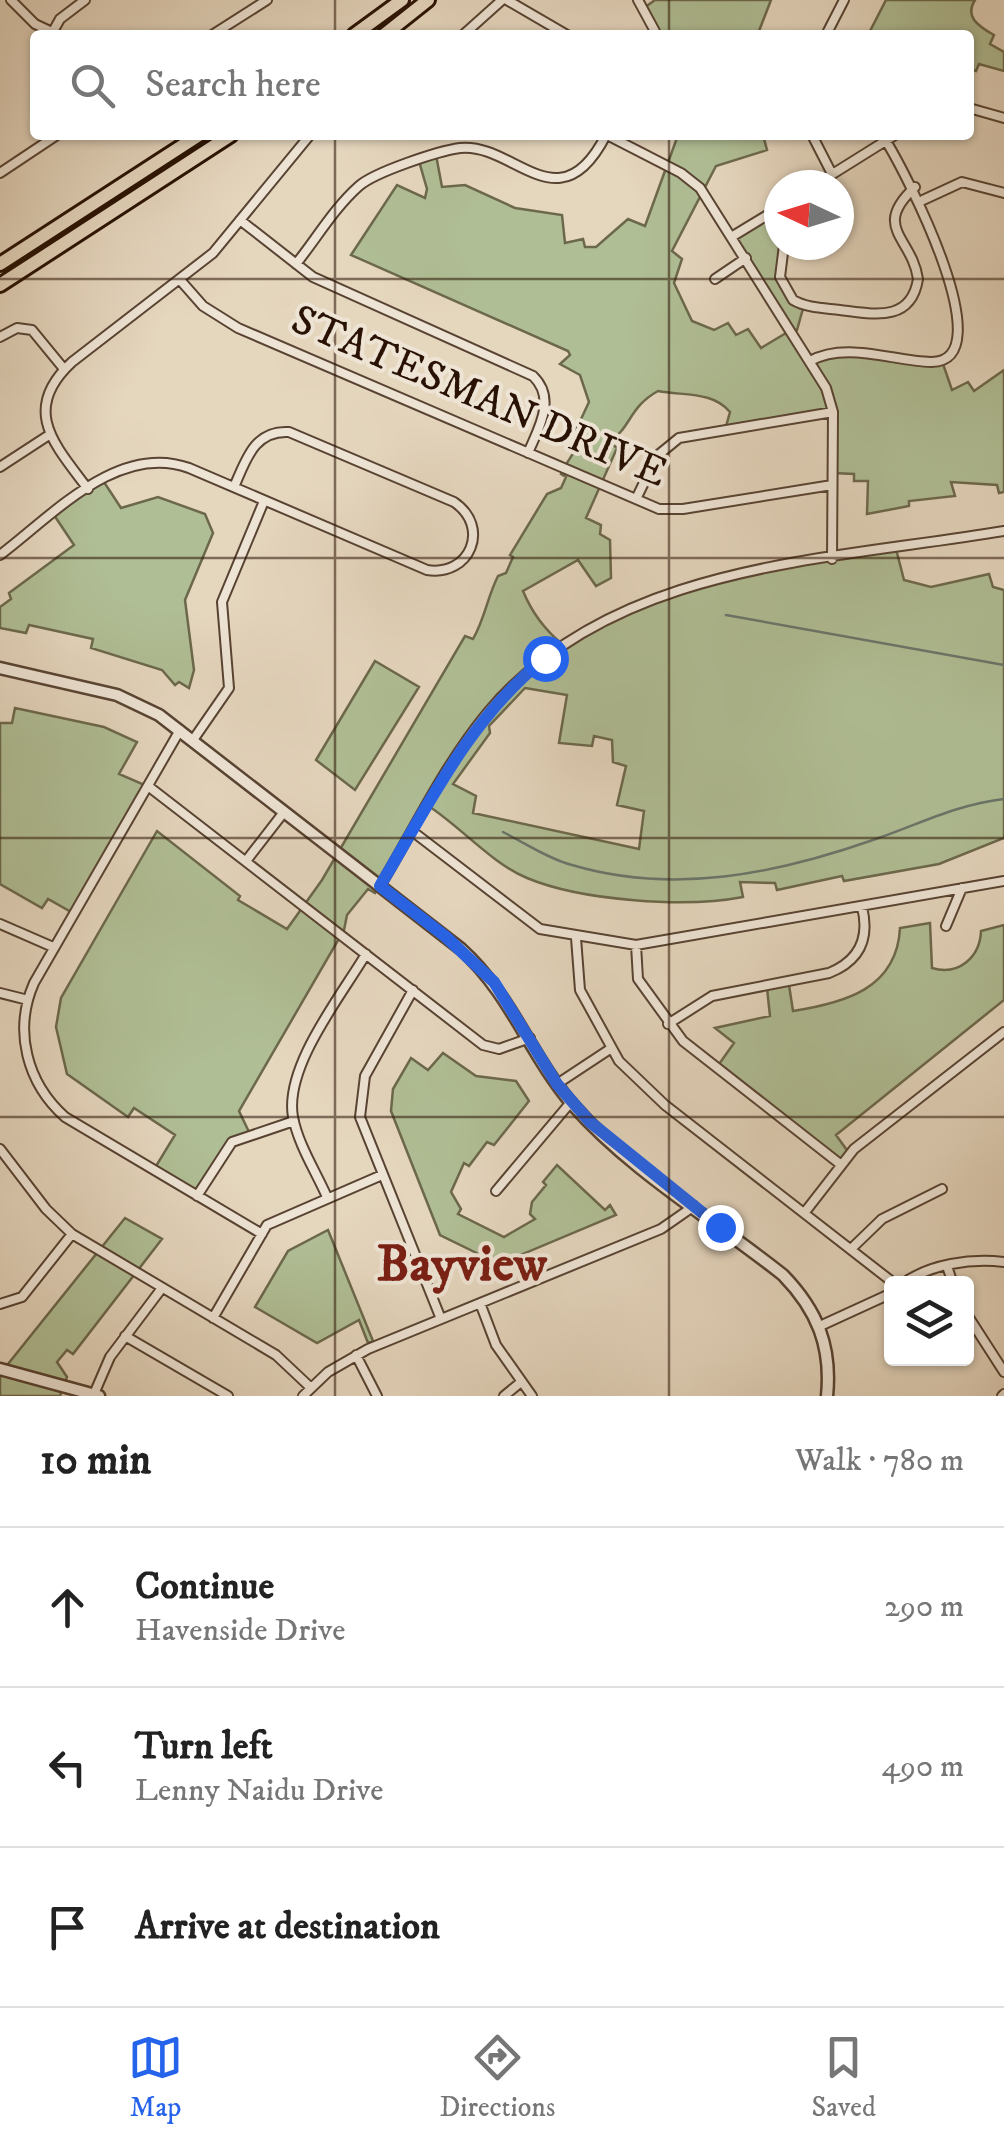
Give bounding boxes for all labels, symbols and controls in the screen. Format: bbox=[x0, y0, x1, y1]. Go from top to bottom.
search box bbox=[30, 30, 974, 140]
icon: search bbox=[65, 58, 120, 113]
text: Search here bbox=[145, 61, 321, 109]
north arrow bbox=[764, 170, 854, 260]
street label: STATESMAN DRIVE bbox=[283, 294, 675, 500]
route start bbox=[523, 636, 569, 682]
route end bbox=[698, 1205, 744, 1251]
district label: Bayview bbox=[377, 1233, 548, 1298]
map controls bbox=[884, 1276, 974, 1366]
button: layers bbox=[884, 1276, 974, 1366]
text: 10 min bbox=[40, 1435, 151, 1487]
text: Walk · 780 m bbox=[795, 1441, 964, 1481]
text: Continue bbox=[135, 1563, 274, 1611]
icon: ahead bbox=[40, 1580, 95, 1635]
text: 290 m bbox=[884, 1587, 964, 1627]
text: Havenside Drive bbox=[135, 1611, 346, 1651]
text: Turn left bbox=[135, 1723, 273, 1771]
icon: left bbox=[40, 1740, 95, 1795]
text: 490 m bbox=[881, 1747, 964, 1787]
text: Lenny Naidu Drive bbox=[135, 1771, 383, 1811]
icon: arrive bbox=[40, 1900, 95, 1955]
text: Arrive at destination bbox=[135, 1903, 440, 1951]
tab: Map bbox=[128, 2030, 183, 2125]
tab: Directions bbox=[439, 2030, 555, 2125]
tab: Saved bbox=[812, 2030, 876, 2125]

